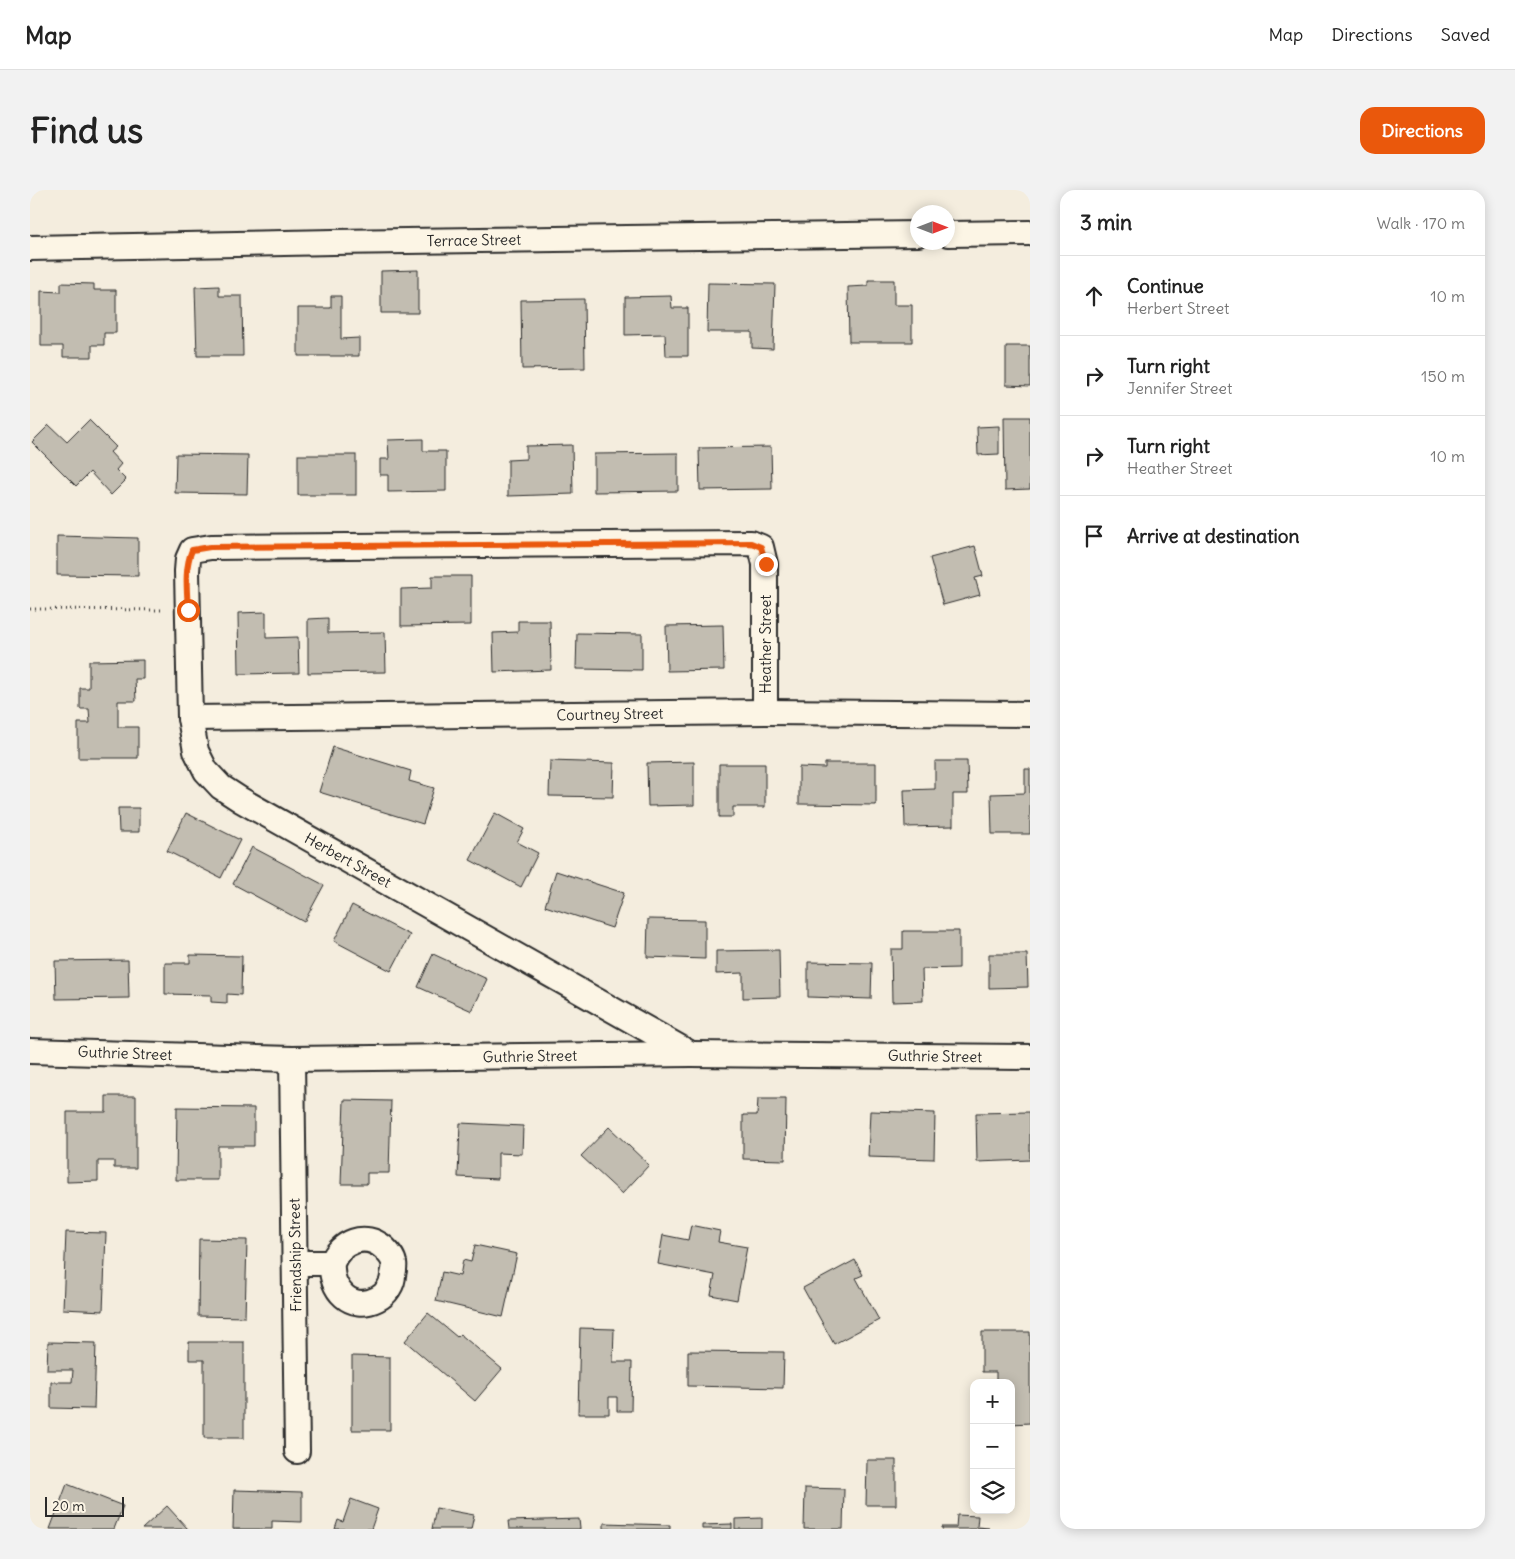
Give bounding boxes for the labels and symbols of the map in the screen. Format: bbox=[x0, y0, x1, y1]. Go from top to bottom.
north arrow bbox=[910, 205, 955, 250]
street label: Terrace Street bbox=[427, 230, 521, 250]
route end bbox=[755, 553, 778, 576]
street label: Heather Street bbox=[756, 595, 775, 693]
route start bbox=[177, 599, 200, 622]
street label: Courtney Street bbox=[556, 704, 664, 724]
street label: Herbert Street bbox=[301, 828, 395, 892]
street label: Guthrie Street bbox=[77, 1042, 173, 1064]
street label: Guthrie Street bbox=[483, 1046, 577, 1066]
street label: Guthrie Street bbox=[888, 1046, 982, 1066]
street label: Friendship Street bbox=[285, 1198, 305, 1312]
scale bar bbox=[45, 1494, 124, 1517]

